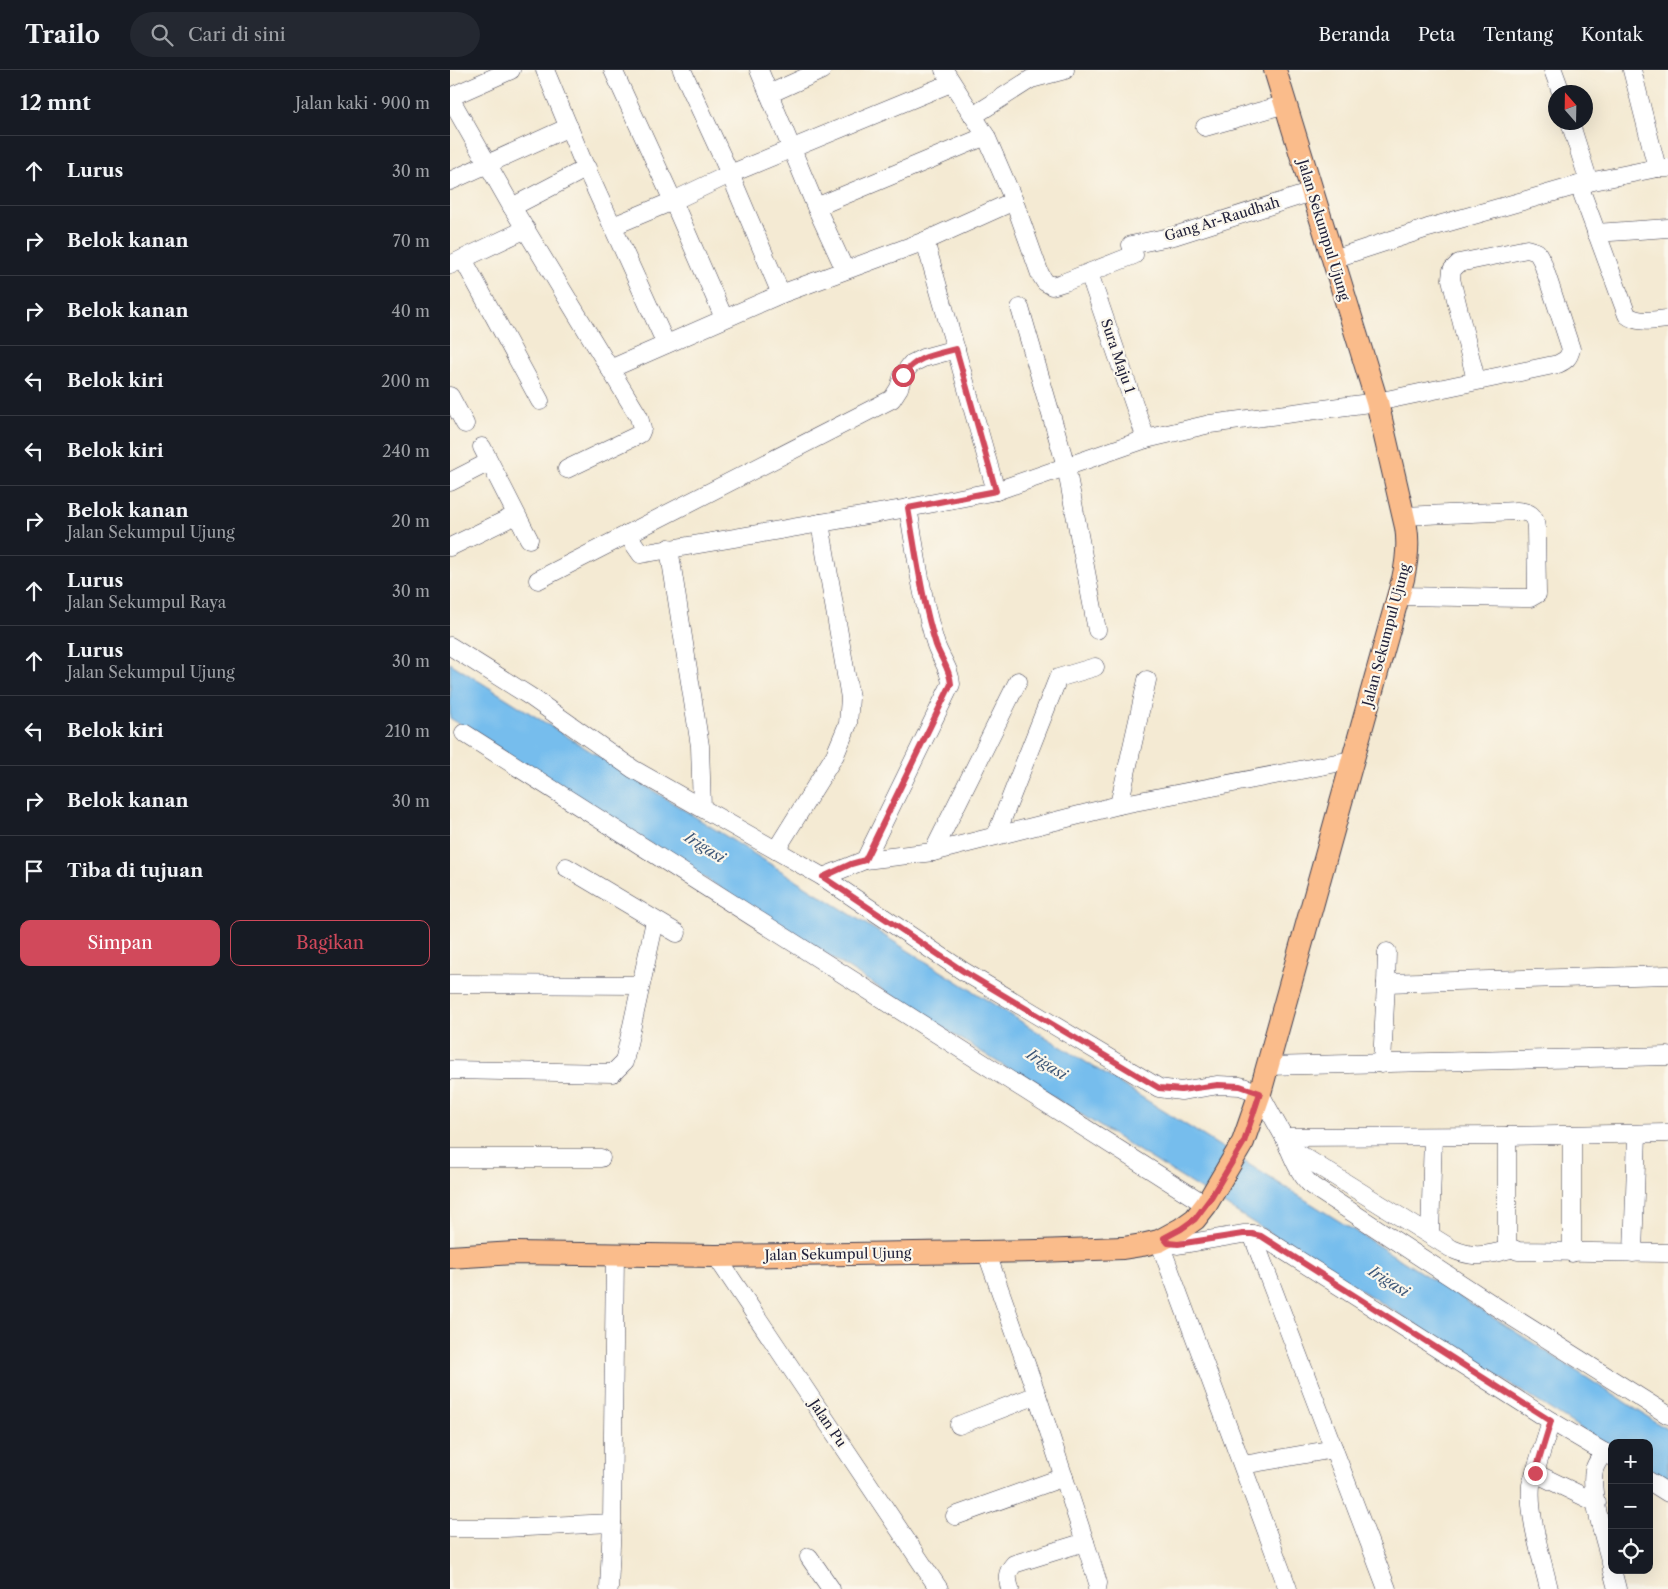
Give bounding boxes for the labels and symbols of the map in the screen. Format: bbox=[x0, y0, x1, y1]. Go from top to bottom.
north arrow bbox=[1548, 85, 1593, 130]
street label: Jalan Sekumpul Ujung bbox=[1293, 155, 1354, 303]
street label: Gang Ar-Raudhah bbox=[1162, 193, 1282, 245]
street label: Sura Maju 1 bbox=[1097, 316, 1139, 396]
route start bbox=[892, 364, 915, 387]
street label: Jalan Sekumpul Ujung bbox=[1358, 561, 1414, 710]
water label: Irigasi bbox=[680, 827, 730, 867]
water label: Irigasi bbox=[1022, 1044, 1072, 1084]
street label: Jalan Sekumpul Ujung bbox=[762, 1244, 912, 1264]
water label: Irigasi bbox=[1364, 1261, 1414, 1301]
street label: Jalan Pu bbox=[804, 1394, 851, 1451]
route end bbox=[1524, 1462, 1547, 1485]

